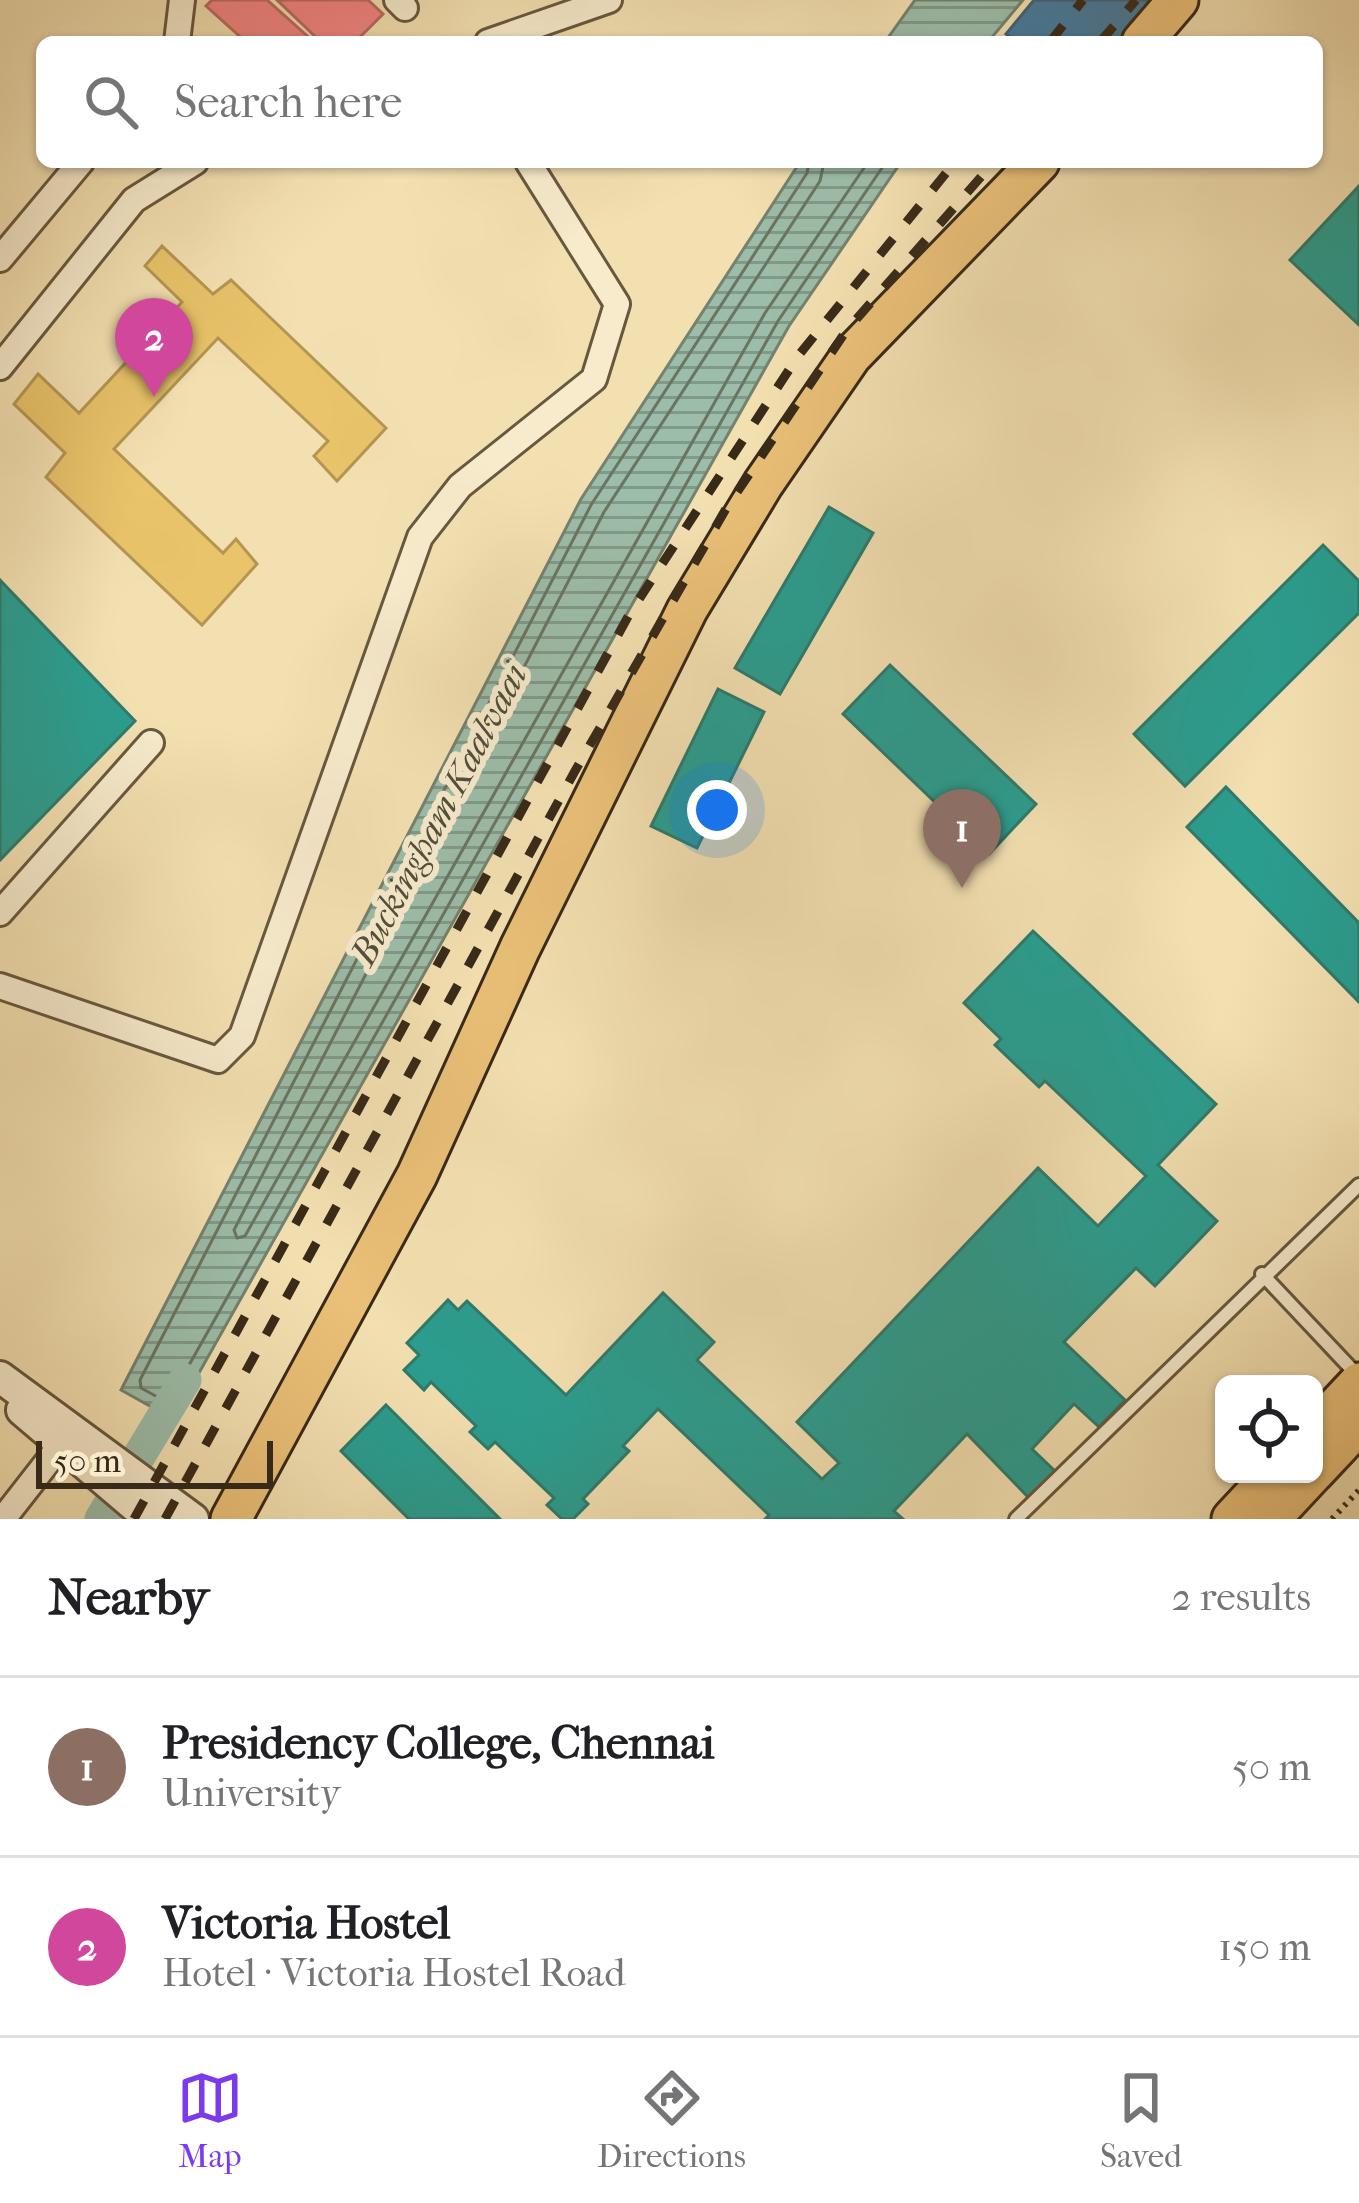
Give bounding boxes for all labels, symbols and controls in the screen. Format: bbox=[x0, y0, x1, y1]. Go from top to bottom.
search box bbox=[36, 36, 1323, 168]
icon: search bbox=[78, 69, 144, 135]
text: Search here bbox=[174, 76, 402, 129]
pin: 2 bbox=[115, 298, 193, 397]
water label: Buckingham Kaalvaai bbox=[341, 655, 537, 974]
your location bbox=[687, 780, 747, 840]
pin: 1 bbox=[923, 789, 1001, 888]
map controls bbox=[1215, 1375, 1323, 1483]
button: locate bbox=[1215, 1375, 1323, 1483]
scale bar bbox=[36, 1435, 273, 1488]
text: 50 m bbox=[54, 1442, 121, 1481]
text: Nearby bbox=[48, 1567, 209, 1627]
text: 2 results bbox=[1172, 1574, 1311, 1620]
text: Presidency College, Chennai bbox=[162, 1717, 715, 1770]
text: 1 bbox=[80, 1744, 94, 1790]
text: 50 m bbox=[1232, 1744, 1311, 1790]
text: University bbox=[162, 1770, 341, 1816]
text: Victoria Hostel bbox=[162, 1897, 451, 1950]
text: 2 bbox=[77, 1924, 97, 1970]
text: 150 m bbox=[1218, 1924, 1311, 1970]
text: Hotel · Victoria Hostel Road bbox=[162, 1950, 626, 1996]
tab: Map bbox=[177, 2065, 243, 2176]
tab: Directions bbox=[597, 2065, 746, 2176]
tab: Saved bbox=[1100, 2065, 1182, 2176]

